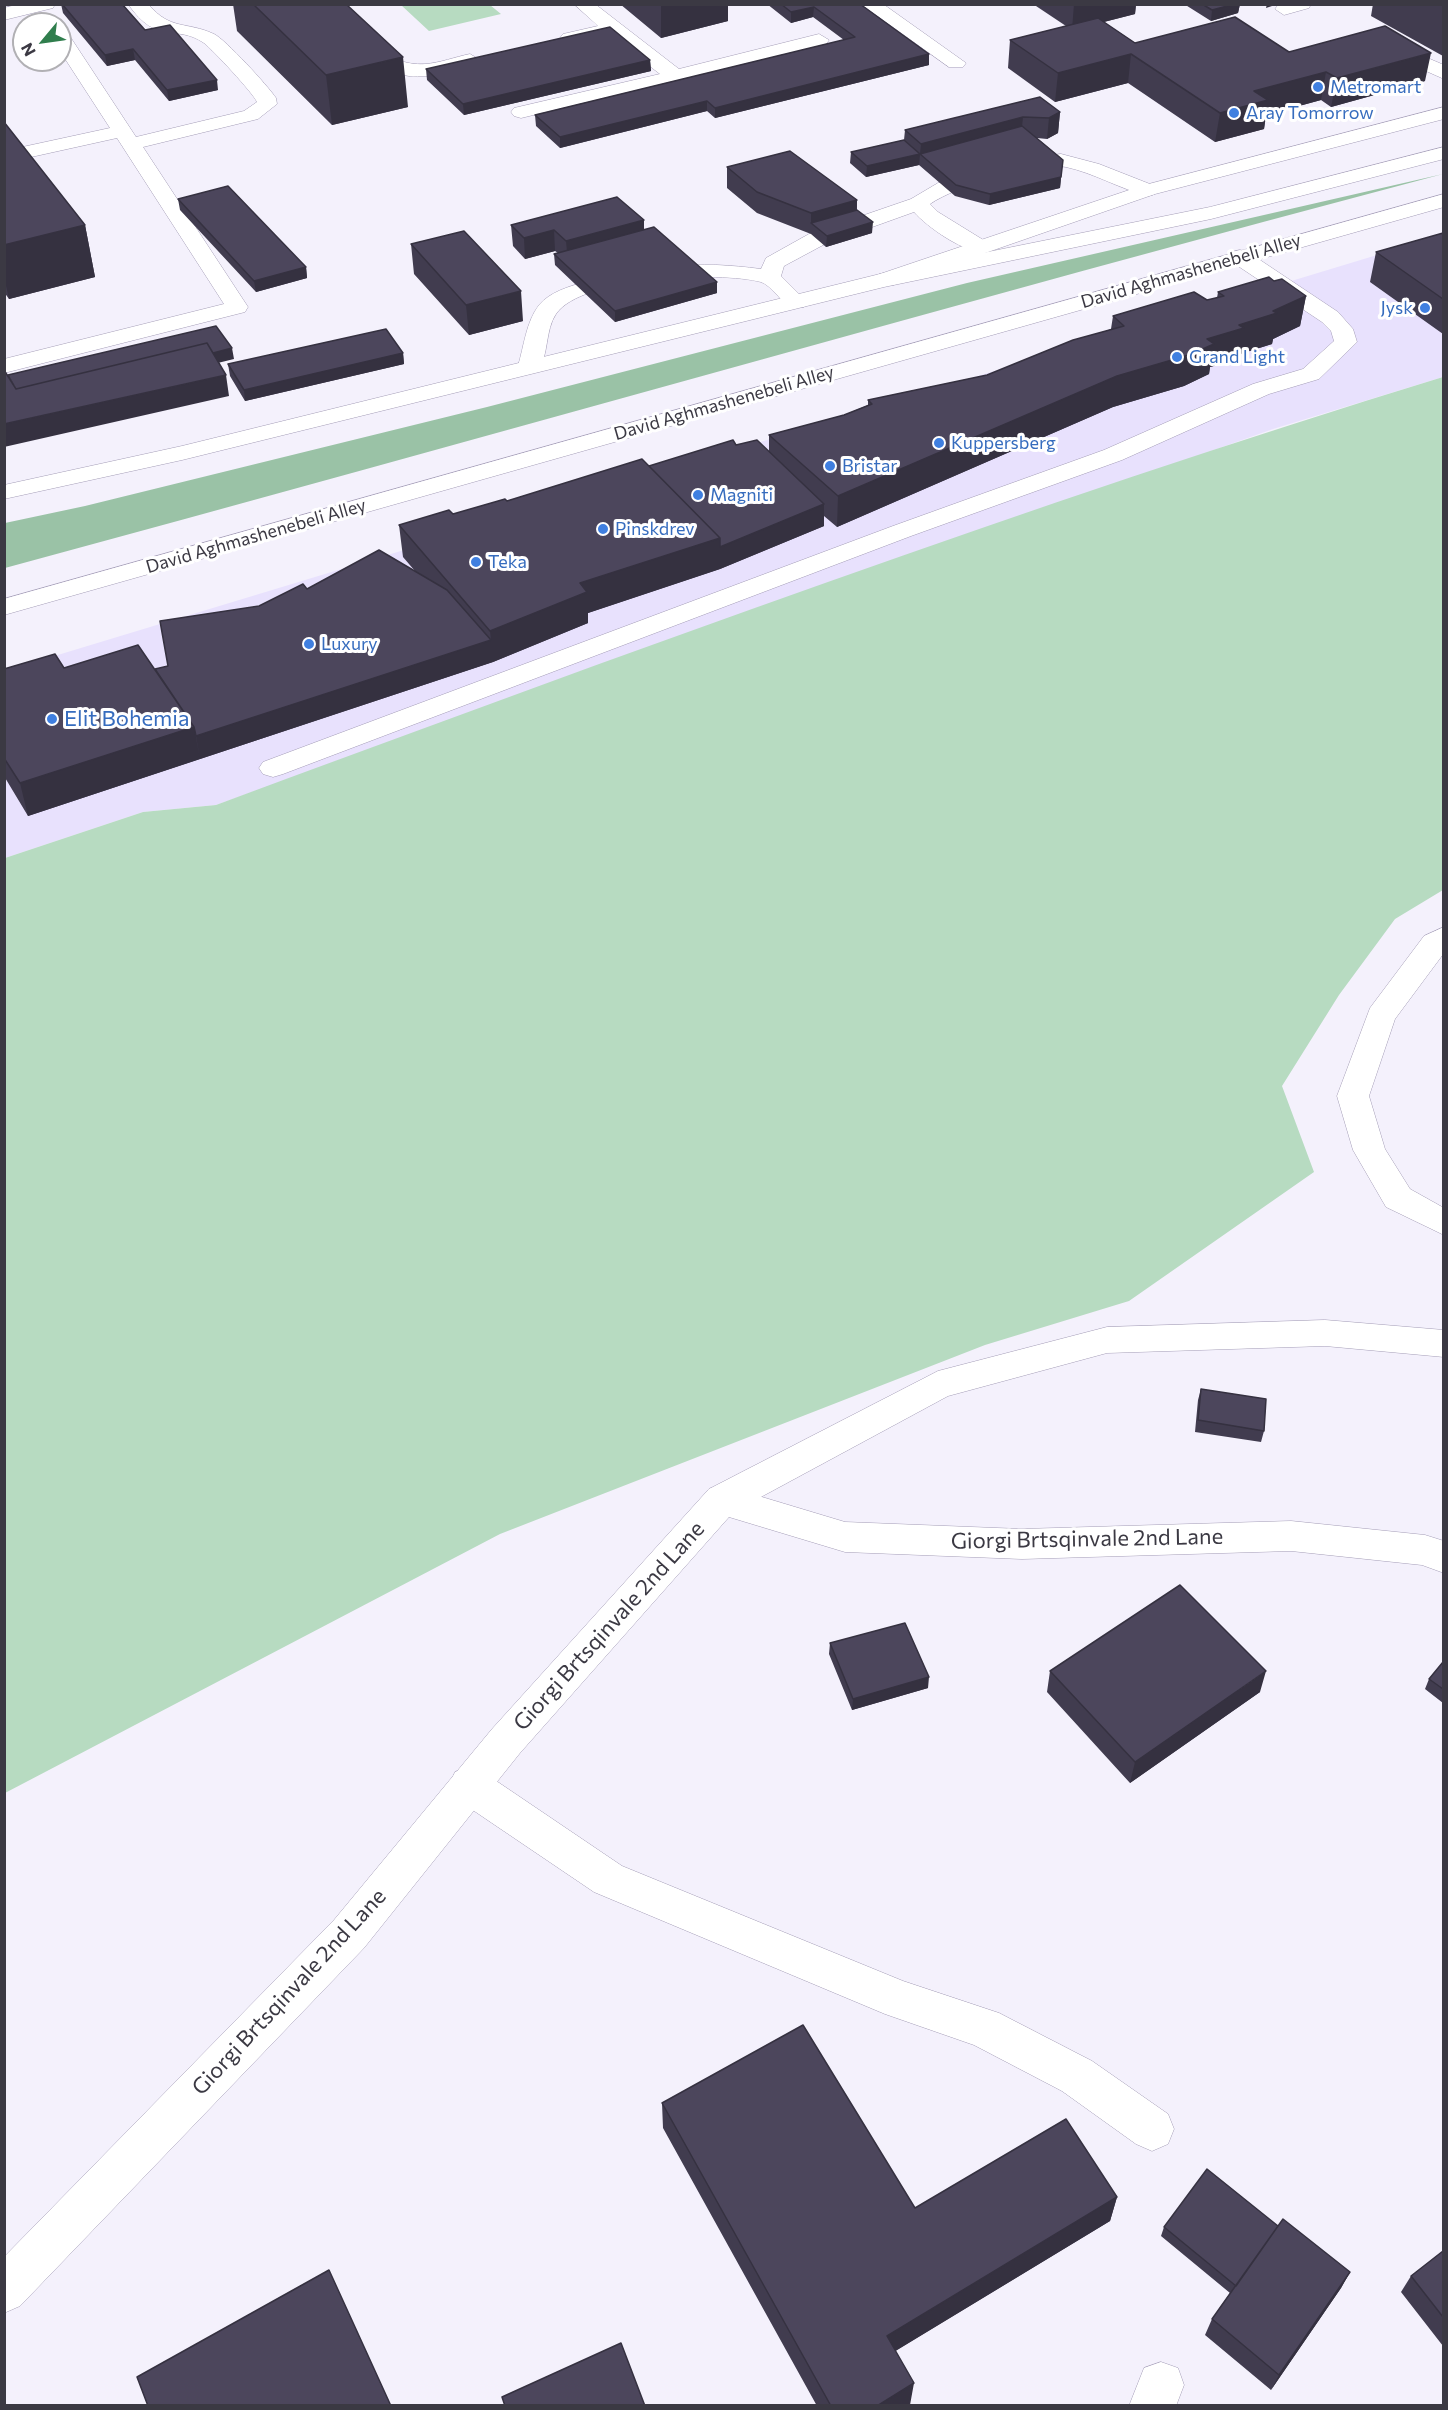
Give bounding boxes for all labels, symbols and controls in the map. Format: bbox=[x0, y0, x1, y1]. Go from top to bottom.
north arrow bbox=[12, 12, 72, 72]
text: N bbox=[16, 40, 39, 60]
place label: Metromart bbox=[1330, 76, 1421, 98]
marker: Metromart bbox=[1311, 80, 1325, 94]
place label: Aray Tomorrow bbox=[1246, 102, 1374, 124]
marker: Aray Tomorrow bbox=[1227, 106, 1241, 120]
street label: David Aghmashenebeli Alley bbox=[1078, 229, 1304, 313]
place label: Jysk bbox=[1381, 297, 1413, 319]
marker: Jysk bbox=[1418, 301, 1432, 315]
place label: Grand Light bbox=[1189, 346, 1285, 368]
marker: Grand Light bbox=[1170, 350, 1184, 364]
street label: David Aghmashenebeli Alley bbox=[611, 361, 837, 445]
place label: Kuppersberg bbox=[951, 432, 1056, 454]
marker: Kuppersberg bbox=[932, 436, 946, 450]
place label: Bristar bbox=[842, 455, 898, 477]
marker: Bristar bbox=[823, 459, 837, 473]
place label: Magniti bbox=[710, 484, 773, 506]
marker: Magniti bbox=[691, 488, 705, 502]
street label: David Aghmashenebeli Alley bbox=[143, 494, 369, 578]
place label: Pinskdrev bbox=[615, 518, 695, 540]
marker: Pinskdrev bbox=[596, 522, 610, 536]
place label: Teka bbox=[488, 551, 527, 573]
marker: Teka bbox=[469, 555, 483, 569]
place label: Luxury bbox=[321, 633, 377, 655]
marker: Luxury bbox=[302, 637, 316, 651]
place label: Elit Bohemia bbox=[64, 706, 189, 732]
marker: Elit Bohemia bbox=[45, 712, 59, 726]
street label: Giorgi Brtsqinvale 2nd Lane bbox=[508, 1516, 710, 1736]
street label: Giorgi Brtsqinvale 2nd Lane bbox=[951, 1523, 1223, 1555]
street label: Giorgi Brtsqinvale 2nd Lane bbox=[186, 1883, 392, 2101]

